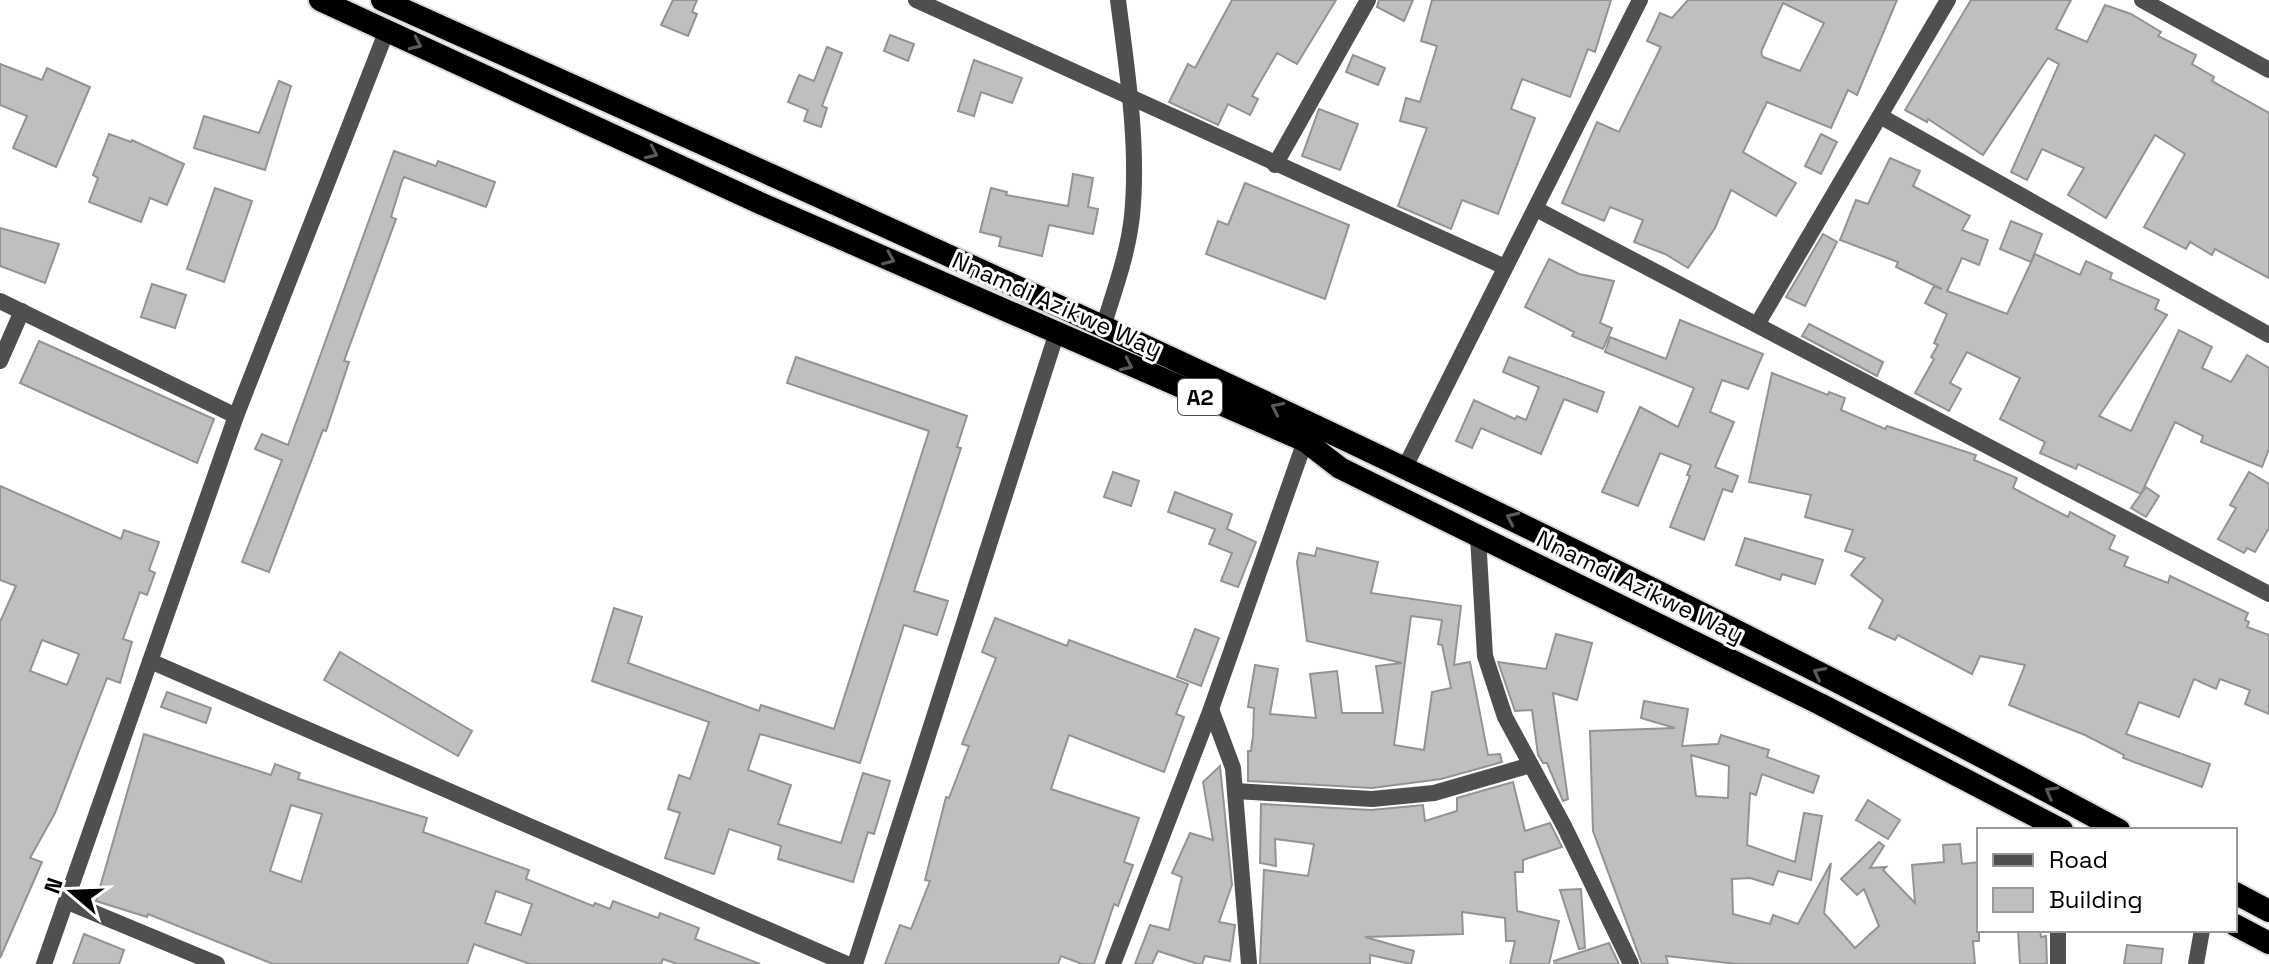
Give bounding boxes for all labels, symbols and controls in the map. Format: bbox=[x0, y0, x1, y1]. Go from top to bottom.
one-way arrow bbox=[408, 34, 422, 50]
one-way arrow bbox=[644, 143, 658, 159]
street label: Nnamdi Azikwe Way bbox=[947, 244, 1167, 365]
one-way arrow bbox=[881, 250, 896, 266]
one-way arrow bbox=[1118, 355, 1133, 371]
road number: A2 bbox=[1178, 379, 1222, 415]
one-way arrow bbox=[1270, 402, 1285, 418]
one-way arrow bbox=[1506, 512, 1521, 528]
street label: Nnamdi Azikwe Way bbox=[1531, 523, 1749, 650]
one-way arrow bbox=[1813, 668, 1828, 683]
one-way arrow bbox=[2045, 786, 2059, 802]
legend bbox=[1977, 828, 2237, 932]
text: Road bbox=[2049, 844, 2108, 875]
north arrow bbox=[32, 852, 112, 932]
text: N bbox=[37, 874, 69, 897]
text: Building bbox=[2049, 884, 2143, 915]

